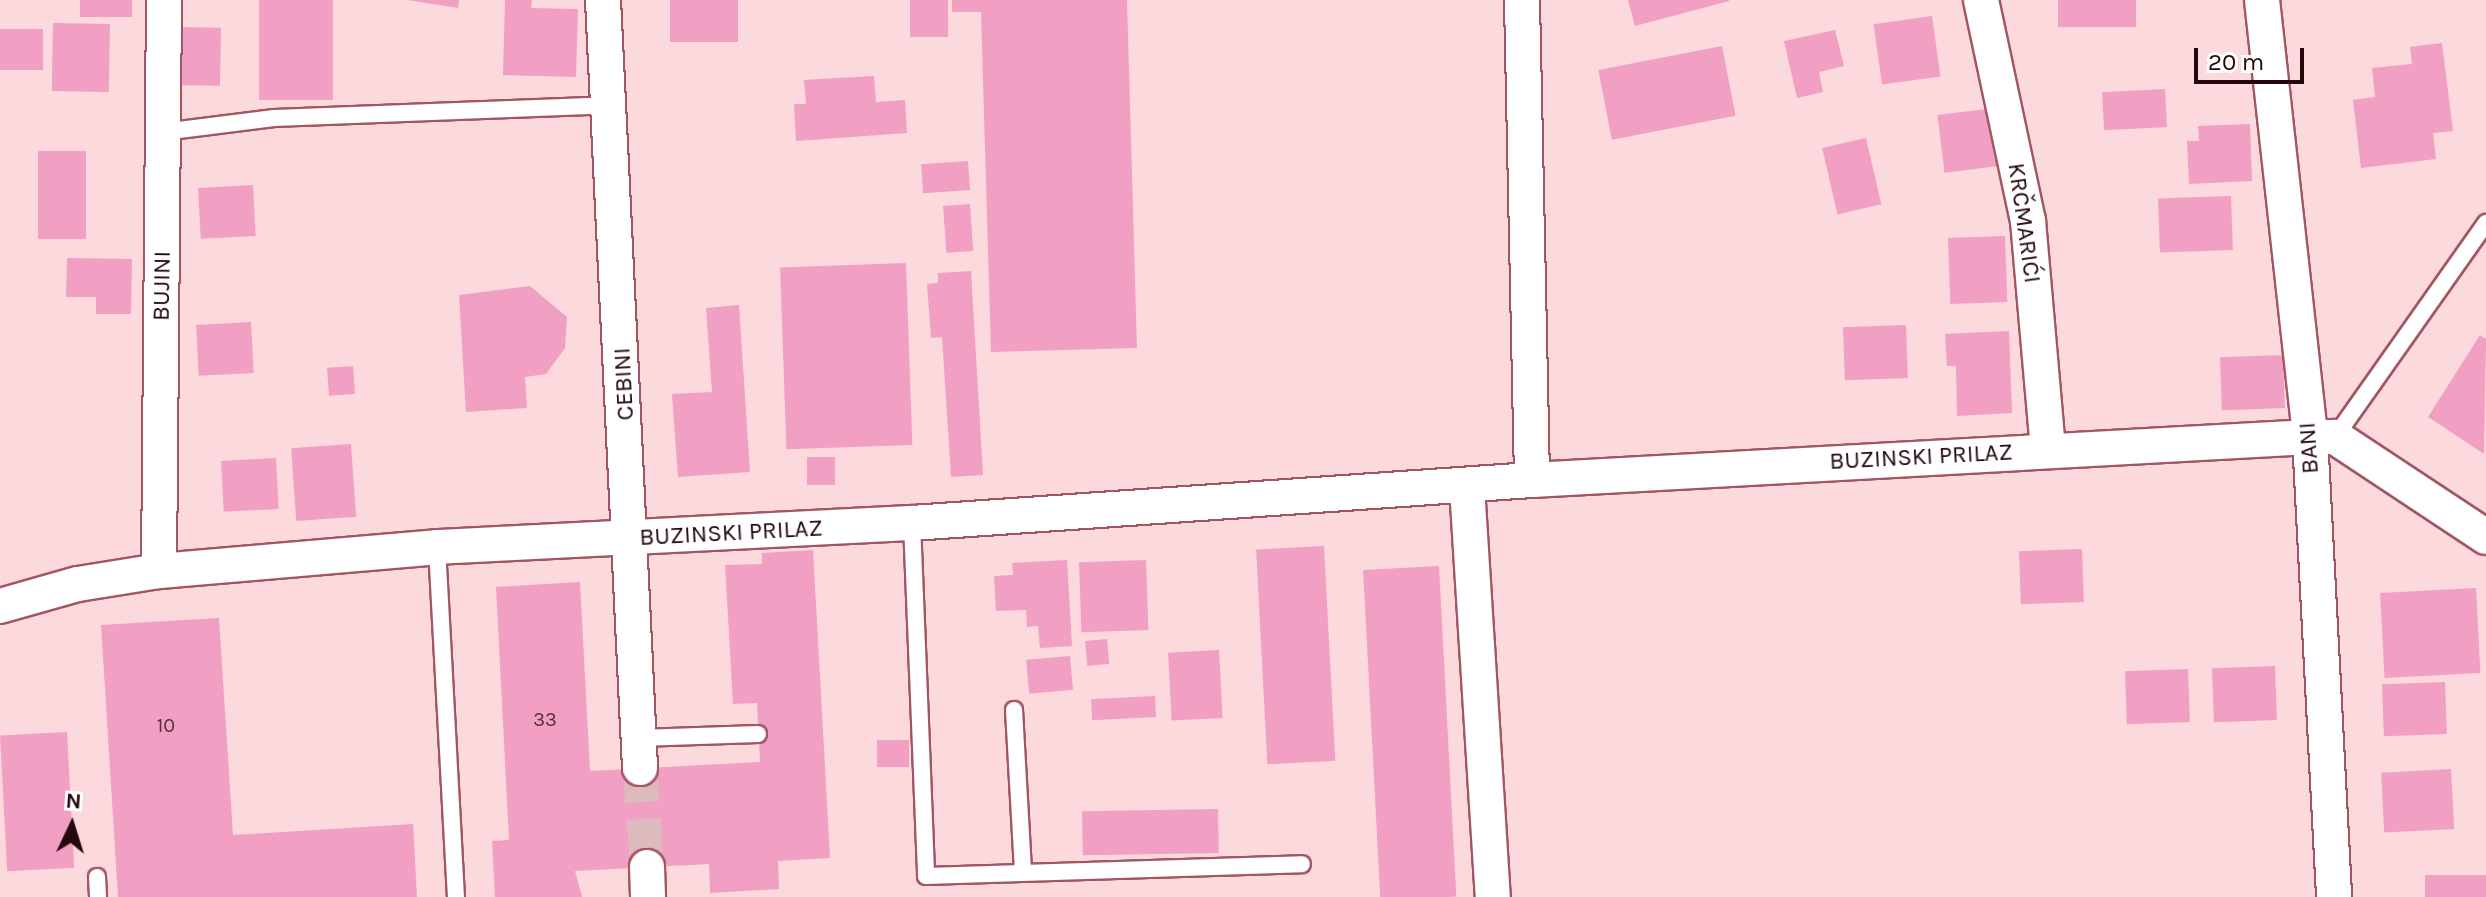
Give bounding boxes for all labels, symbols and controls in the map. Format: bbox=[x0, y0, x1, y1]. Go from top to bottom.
scale bar bbox=[2198, 32, 2308, 82]
text: 20 m bbox=[2208, 48, 2264, 76]
street label: KRČMARIĆI bbox=[2001, 161, 2047, 285]
street label: BUJINI bbox=[147, 251, 177, 321]
street label: CEBINI bbox=[608, 347, 640, 421]
street label: BANI bbox=[2293, 421, 2325, 475]
street label: BUZINSKI PRILAZ bbox=[1829, 438, 2013, 476]
street label: BUZINSKI PRILAZ bbox=[639, 514, 823, 552]
house number: 33 bbox=[533, 707, 557, 731]
house number: 10 bbox=[157, 713, 175, 737]
north arrow bbox=[32, 785, 112, 865]
text: N bbox=[65, 788, 82, 815]

